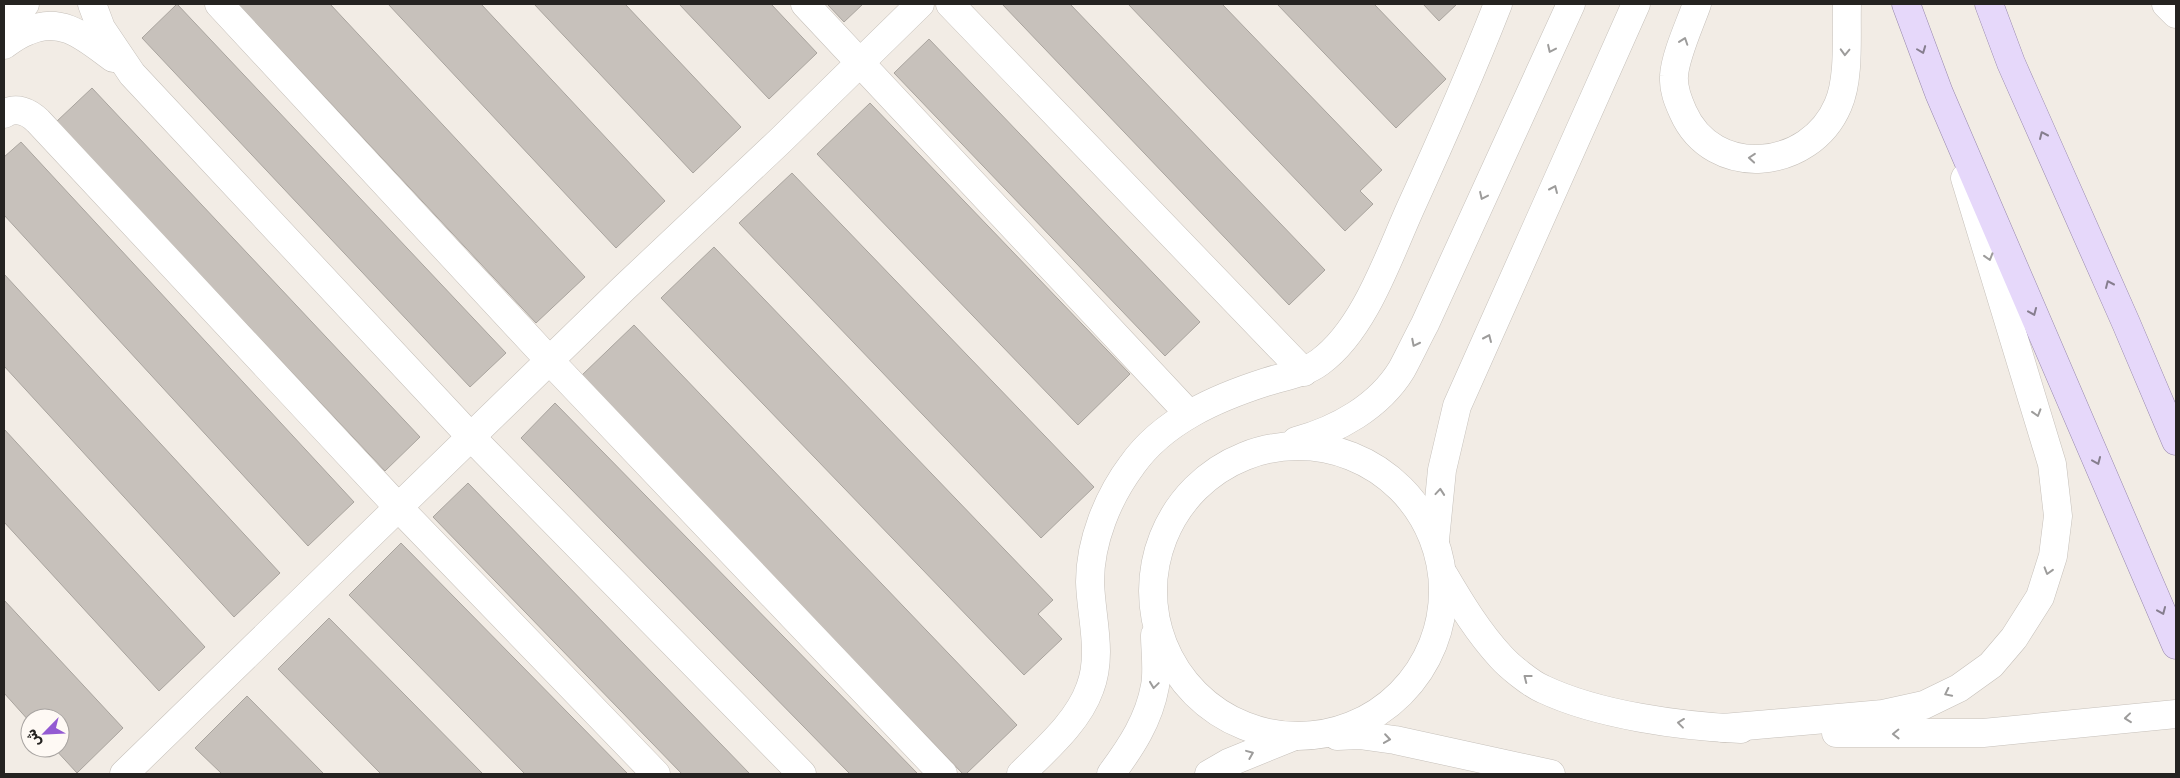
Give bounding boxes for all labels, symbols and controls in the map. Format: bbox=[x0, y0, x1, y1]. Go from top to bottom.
one-way arrow bbox=[1678, 37, 1688, 45]
one-way arrow bbox=[1548, 43, 1558, 52]
one-way arrow bbox=[1916, 45, 1926, 53]
one-way arrow bbox=[1840, 49, 1851, 57]
one-way arrow bbox=[2039, 131, 2050, 140]
one-way arrow bbox=[1747, 153, 1755, 164]
one-way arrow bbox=[1547, 185, 1558, 194]
one-way arrow bbox=[1479, 191, 1490, 200]
one-way arrow bbox=[1984, 253, 1994, 261]
one-way arrow bbox=[2105, 280, 2115, 289]
one-way arrow bbox=[2027, 307, 2038, 316]
one-way arrow bbox=[1481, 334, 1492, 343]
one-way arrow bbox=[1411, 338, 1421, 347]
one-way arrow bbox=[2031, 408, 2041, 416]
one-way arrow bbox=[2091, 456, 2102, 465]
one-way arrow bbox=[1434, 488, 1445, 496]
one-way arrow bbox=[2044, 567, 2054, 575]
one-way arrow bbox=[2155, 606, 2166, 615]
one-way arrow bbox=[1523, 675, 1533, 684]
one-way arrow bbox=[1149, 681, 1160, 689]
one-way arrow bbox=[1944, 687, 1953, 697]
north arrow bbox=[20, 708, 70, 758]
one-way arrow bbox=[2123, 713, 2131, 724]
one-way arrow bbox=[1677, 718, 1685, 729]
text: ش bbox=[22, 726, 45, 750]
one-way arrow bbox=[1892, 729, 1900, 739]
one-way arrow bbox=[1383, 733, 1391, 744]
one-way arrow bbox=[1245, 750, 1253, 760]

